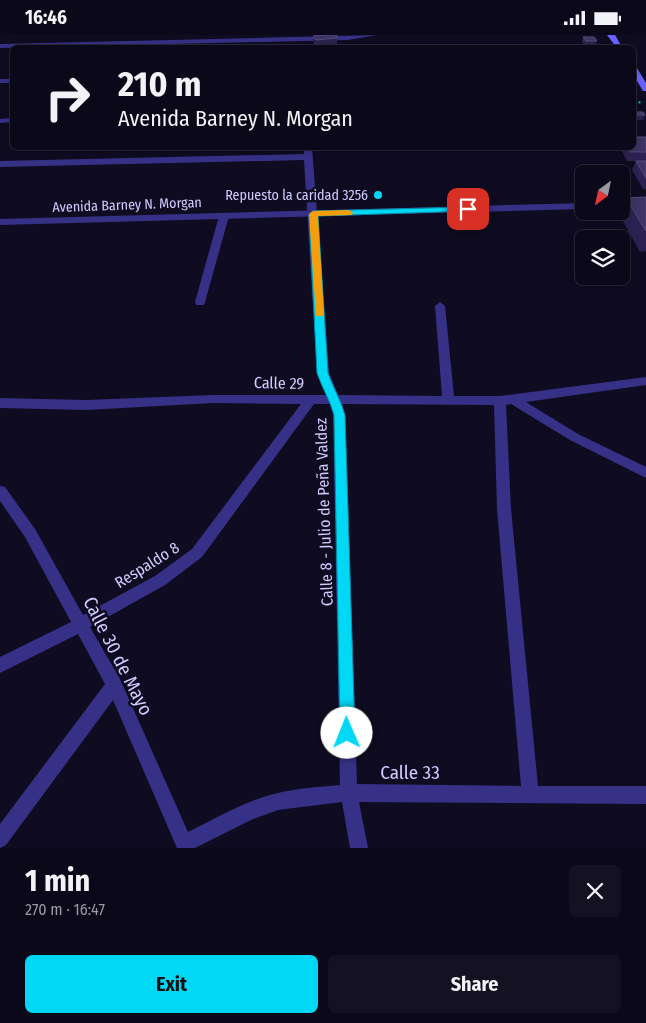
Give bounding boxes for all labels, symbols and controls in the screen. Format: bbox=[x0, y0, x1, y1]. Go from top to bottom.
text: 16:46 bbox=[25, 6, 67, 29]
text: 210 m bbox=[118, 63, 202, 105]
icon: right bbox=[35, 65, 100, 130]
text: Avenida Barney N. Morgan bbox=[118, 105, 353, 132]
north arrow bbox=[575, 165, 630, 220]
map controls bbox=[575, 165, 630, 285]
place label: Repuesto la caridad 3256 bbox=[225, 187, 368, 204]
pin bbox=[447, 188, 489, 230]
marker: Repuesto la caridad 3256 bbox=[372, 189, 384, 201]
street label: Avenida Barney N. Morgan bbox=[52, 194, 202, 216]
icon: arrive bbox=[454, 195, 482, 223]
button: layers bbox=[575, 230, 630, 285]
street label: Calle 29 bbox=[254, 373, 305, 393]
street label: Calle 8 - Julio de Peña Valdez bbox=[311, 418, 337, 606]
street label: Respaldo 8 bbox=[111, 538, 183, 592]
street label: Calle 30 de Mayo bbox=[78, 593, 158, 719]
position arrow bbox=[320, 706, 372, 758]
street label: Calle 33 bbox=[380, 761, 440, 784]
text: 1 min bbox=[25, 863, 90, 899]
button: close bbox=[569, 865, 621, 917]
text: 270 m · 16:47 bbox=[25, 900, 105, 919]
button: Exit bbox=[25, 955, 318, 1013]
button: Share bbox=[328, 955, 621, 1013]

